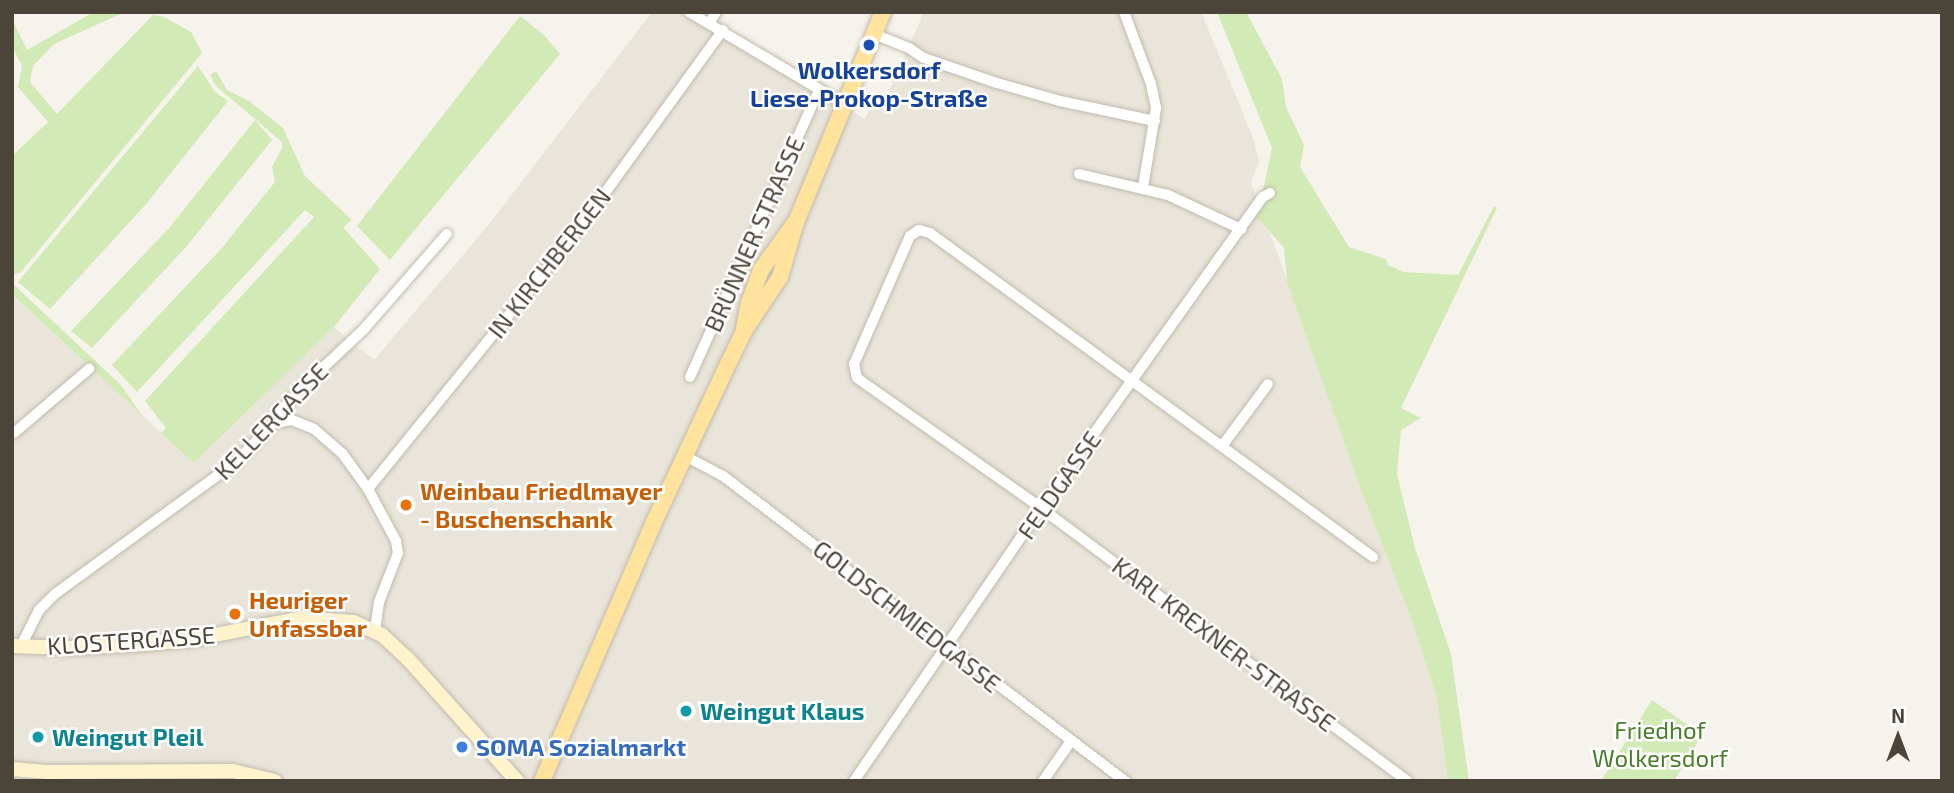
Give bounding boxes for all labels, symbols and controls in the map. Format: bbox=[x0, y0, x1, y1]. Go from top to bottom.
marker: Wolkersdorf Liese-Prokop-Straße bbox=[861, 37, 877, 53]
place label: Wolkersdorf Liese-Prokop-Straße bbox=[750, 56, 988, 112]
street label: BRÜNNER STRASSE bbox=[698, 132, 810, 336]
street label: IN KIRCHBERGEN bbox=[482, 182, 616, 344]
street label: KELLERGASSE bbox=[208, 357, 334, 485]
street label: FELDGASSE bbox=[1011, 426, 1107, 544]
place label: Weinbau Friedlmayer - Buschenschank bbox=[420, 477, 662, 533]
marker: Weinbau Friedlmayer - Buschenschank bbox=[398, 497, 414, 513]
street label: GOLDSCHMIEDGASSE bbox=[808, 534, 1006, 698]
street label: KARL KREXNER-STRASSE bbox=[1107, 551, 1341, 737]
place label: Heuriger Unfassbar bbox=[249, 586, 367, 642]
marker: Heuriger Unfassbar bbox=[227, 606, 243, 622]
street label: KLOSTERGASSE bbox=[46, 620, 216, 660]
place label: Weingut Klaus bbox=[700, 697, 865, 725]
north arrow bbox=[1863, 702, 1933, 772]
marker: Weingut Klaus bbox=[678, 703, 694, 719]
text: N bbox=[1891, 704, 1905, 727]
park label: Friedhof Wolkersdorf bbox=[1592, 716, 1728, 772]
place label: Weingut Pleil bbox=[52, 723, 204, 751]
marker: Weingut Pleil bbox=[30, 729, 46, 745]
place label: SOMA Sozialmarkt bbox=[476, 733, 687, 761]
marker: SOMA Sozialmarkt bbox=[454, 739, 470, 755]

